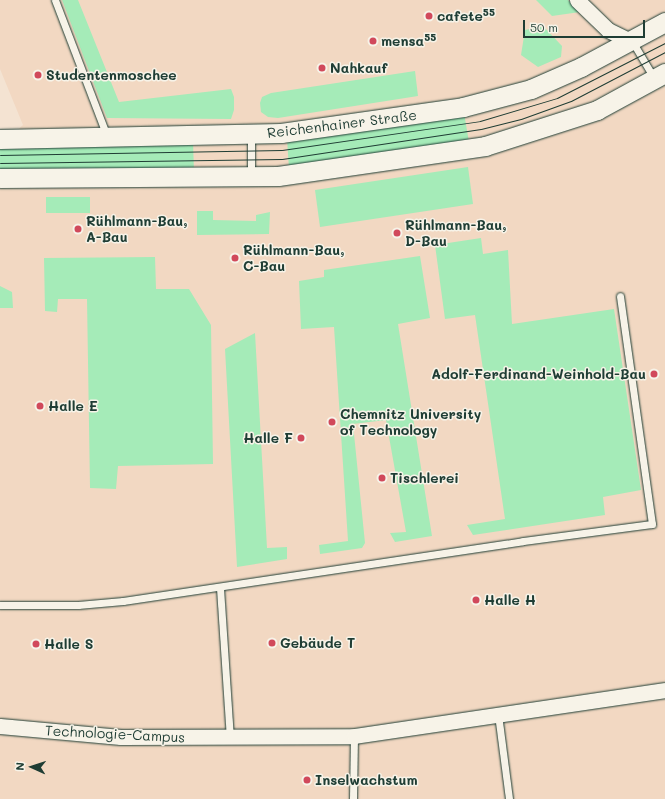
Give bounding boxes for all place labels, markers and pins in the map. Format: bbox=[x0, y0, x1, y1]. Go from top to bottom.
place label: cafete⁵⁵ bbox=[437, 8, 495, 24]
marker: cafete⁵⁵ bbox=[424, 11, 434, 21]
place label: mensa⁵⁵ bbox=[381, 33, 436, 49]
marker: mensa⁵⁵ bbox=[368, 36, 378, 46]
place label: Nahkauf bbox=[330, 60, 388, 76]
marker: Nahkauf bbox=[317, 63, 327, 73]
place label: Studentenmoschee bbox=[46, 67, 177, 83]
marker: Studentenmoschee bbox=[33, 70, 43, 80]
place label: Rühlmann-Bau, A-Bau bbox=[86, 213, 188, 246]
place label: Rühlmann-Bau, D-Bau bbox=[405, 217, 507, 250]
marker: Rühlmann-Bau, A-Bau bbox=[73, 224, 83, 234]
marker: Rühlmann-Bau, D-Bau bbox=[392, 228, 402, 238]
place label: Rühlmann-Bau, C-Bau bbox=[243, 242, 345, 274]
marker: Rühlmann-Bau, C-Bau bbox=[230, 253, 240, 263]
place label: Adolf-Ferdinand-Weinhold-Bau bbox=[431, 366, 646, 382]
marker: Adolf-Ferdinand-Weinhold-Bau bbox=[649, 369, 659, 379]
place label: Halle E bbox=[48, 398, 98, 414]
marker: Halle E bbox=[35, 401, 45, 411]
place label: Chemnitz University of Technology bbox=[340, 406, 481, 438]
marker: Chemnitz University of Technology bbox=[327, 417, 337, 427]
place label: Halle F bbox=[243, 430, 293, 446]
marker: Halle F bbox=[296, 433, 306, 443]
place label: Tischlerei bbox=[390, 470, 459, 486]
marker: Tischlerei bbox=[377, 473, 387, 483]
place label: Halle H bbox=[484, 592, 536, 608]
marker: Halle H bbox=[471, 595, 481, 605]
place label: Gebäude T bbox=[280, 635, 355, 651]
place label: Halle S bbox=[44, 636, 94, 652]
marker: Gebäude T bbox=[267, 638, 277, 648]
marker: Halle S bbox=[31, 639, 41, 649]
place label: Inselwachstum bbox=[315, 772, 418, 788]
marker: Inselwachstum bbox=[302, 775, 312, 785]

